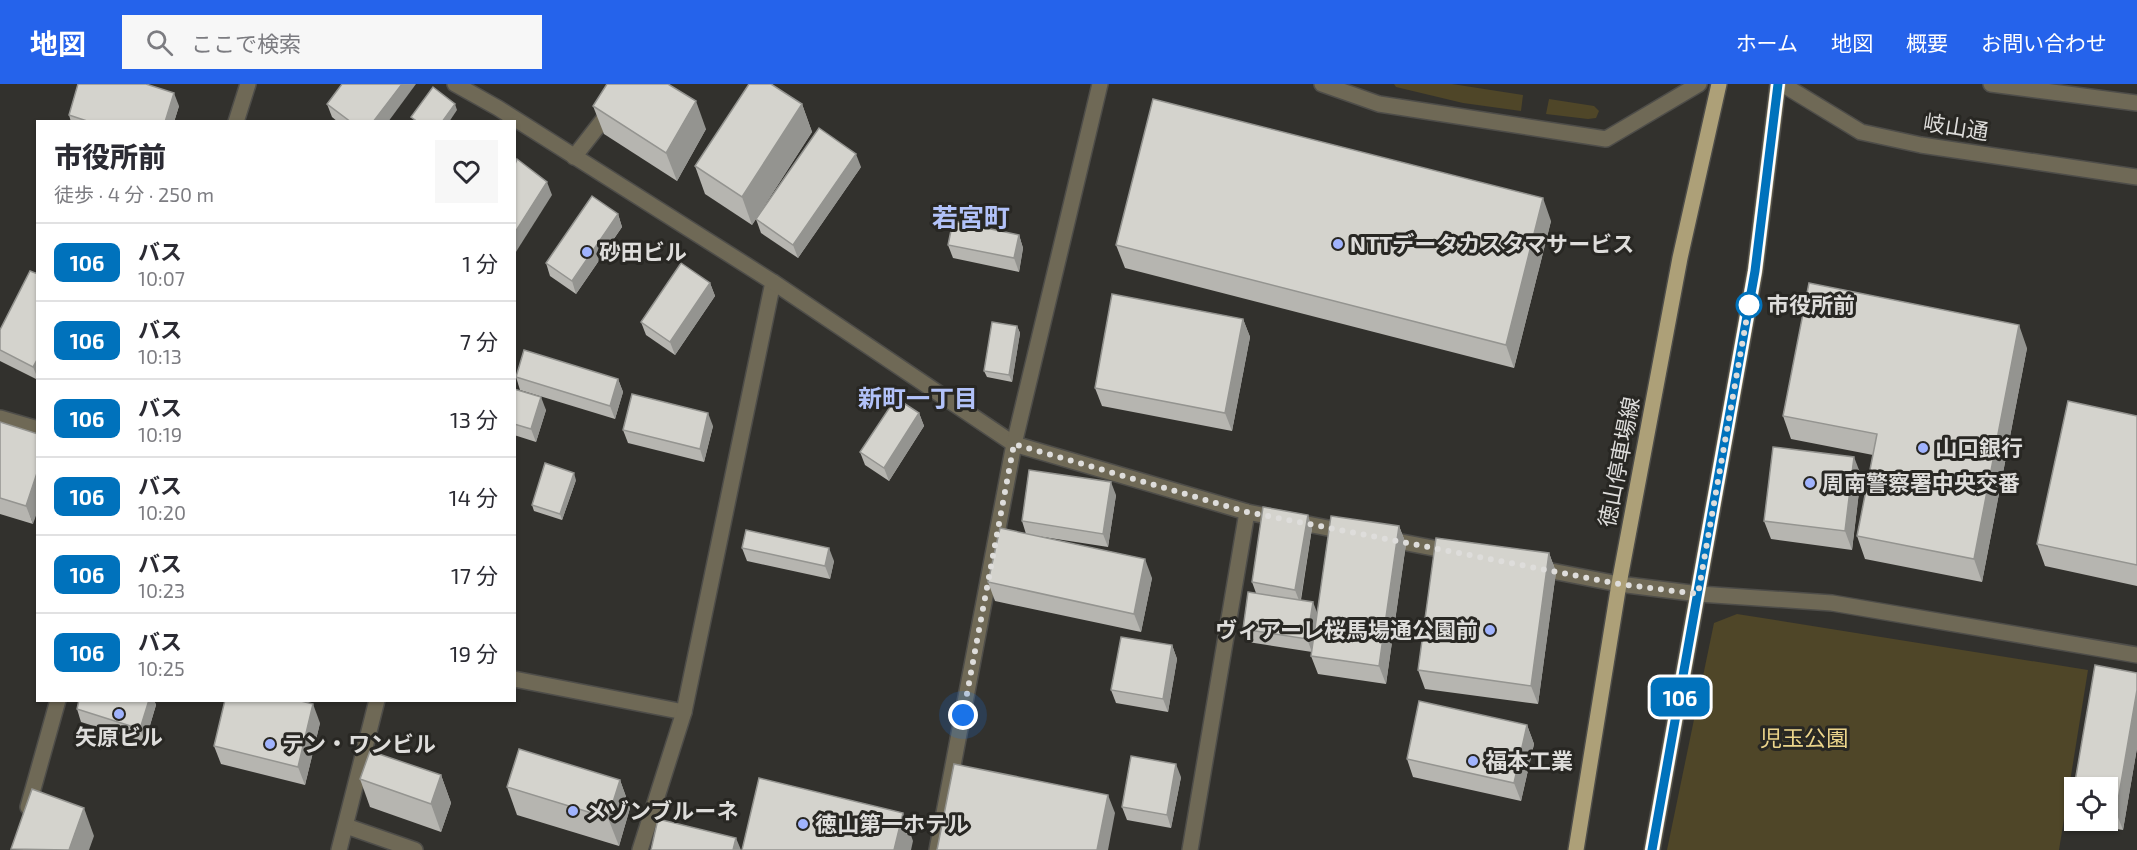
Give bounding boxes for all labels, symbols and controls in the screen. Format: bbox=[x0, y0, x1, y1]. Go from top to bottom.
search box bbox=[122, 15, 542, 69]
text: 地図 bbox=[30, 26, 86, 60]
icon: search bbox=[143, 26, 176, 59]
text: ここで検索 bbox=[191, 30, 301, 56]
text: ホーム bbox=[1736, 30, 1798, 55]
text: 地図 bbox=[1831, 30, 1873, 55]
text: 概要 bbox=[1906, 30, 1948, 55]
text: お問い合わせ bbox=[1981, 30, 2107, 55]
street label: 岐山通 bbox=[1922, 108, 1991, 144]
text: 市役所前 bbox=[54, 139, 166, 173]
button: heart bbox=[435, 140, 498, 203]
text: 徒歩 · 4 分 · 250 m bbox=[54, 182, 214, 206]
district label: 若宮町 bbox=[932, 201, 1010, 232]
place label: NTTデータカスタマサービス bbox=[1350, 230, 1634, 256]
marker: NTTデータカスタマサービス bbox=[1331, 237, 1345, 251]
text: バス bbox=[138, 238, 182, 264]
place label: 砂田ビル bbox=[599, 238, 687, 264]
marker: 砂田ビル bbox=[580, 245, 594, 259]
text: 106 bbox=[70, 250, 104, 275]
text: 1 分 bbox=[462, 250, 498, 276]
text: 10:07 bbox=[138, 266, 185, 290]
place label: 市役所前 bbox=[1767, 291, 1855, 317]
marker: 市役所前 bbox=[1736, 292, 1762, 318]
text: バス bbox=[138, 316, 182, 342]
text: 106 bbox=[70, 328, 104, 353]
text: 7 分 bbox=[460, 328, 498, 354]
text: 10:13 bbox=[138, 344, 182, 368]
district label: 新町一丁目 bbox=[858, 383, 978, 412]
text: バス bbox=[138, 394, 182, 420]
street label: 徳山停車場線 bbox=[1593, 395, 1643, 529]
text: 106 bbox=[70, 406, 104, 431]
text: 13 分 bbox=[450, 406, 498, 432]
text: 10:19 bbox=[138, 422, 182, 446]
place label: 山口銀行 bbox=[1935, 434, 2023, 460]
marker: 山口銀行 bbox=[1916, 441, 1930, 455]
place label: 周南警察署中央交番 bbox=[1822, 469, 2020, 495]
text: バス bbox=[138, 472, 182, 498]
marker: 周南警察署中央交番 bbox=[1803, 476, 1817, 490]
text: 106 bbox=[70, 484, 104, 509]
text: 14 分 bbox=[449, 484, 498, 510]
text: 10:20 bbox=[138, 500, 186, 524]
text: バス bbox=[138, 550, 182, 576]
text: 106 bbox=[70, 562, 104, 587]
text: 17 分 bbox=[451, 562, 498, 588]
text: 10:23 bbox=[138, 578, 185, 602]
place label: ヴィアーレ桜馬場通公園前 bbox=[1215, 616, 1478, 642]
marker: ヴィアーレ桜馬場通公園前 bbox=[1483, 623, 1497, 637]
text: バス bbox=[138, 628, 182, 654]
text: 106 bbox=[70, 640, 104, 665]
text: 19 分 bbox=[450, 640, 498, 666]
text: 10:25 bbox=[138, 656, 185, 680]
line badge: 106 bbox=[1646, 678, 1714, 716]
text: 106 bbox=[1663, 685, 1697, 710]
your location bbox=[948, 700, 978, 730]
marker: 矢原ビル bbox=[112, 707, 126, 721]
place label: 矢原ビル bbox=[75, 723, 163, 749]
park label: 児玉公園 bbox=[1760, 724, 1848, 750]
place label: テン・ワンビル bbox=[282, 730, 436, 756]
marker: テン・ワンビル bbox=[263, 737, 277, 751]
place label: 福本工業 bbox=[1485, 747, 1573, 773]
marker: 福本工業 bbox=[1466, 754, 1480, 768]
map controls bbox=[2064, 777, 2118, 831]
button: locate bbox=[2064, 777, 2118, 831]
place label: メゾンブルーネ bbox=[585, 797, 738, 823]
marker: メゾンブルーネ bbox=[566, 804, 580, 818]
place label: 徳山第一ホテル bbox=[815, 810, 969, 836]
marker: 徳山第一ホテル bbox=[796, 817, 810, 831]

